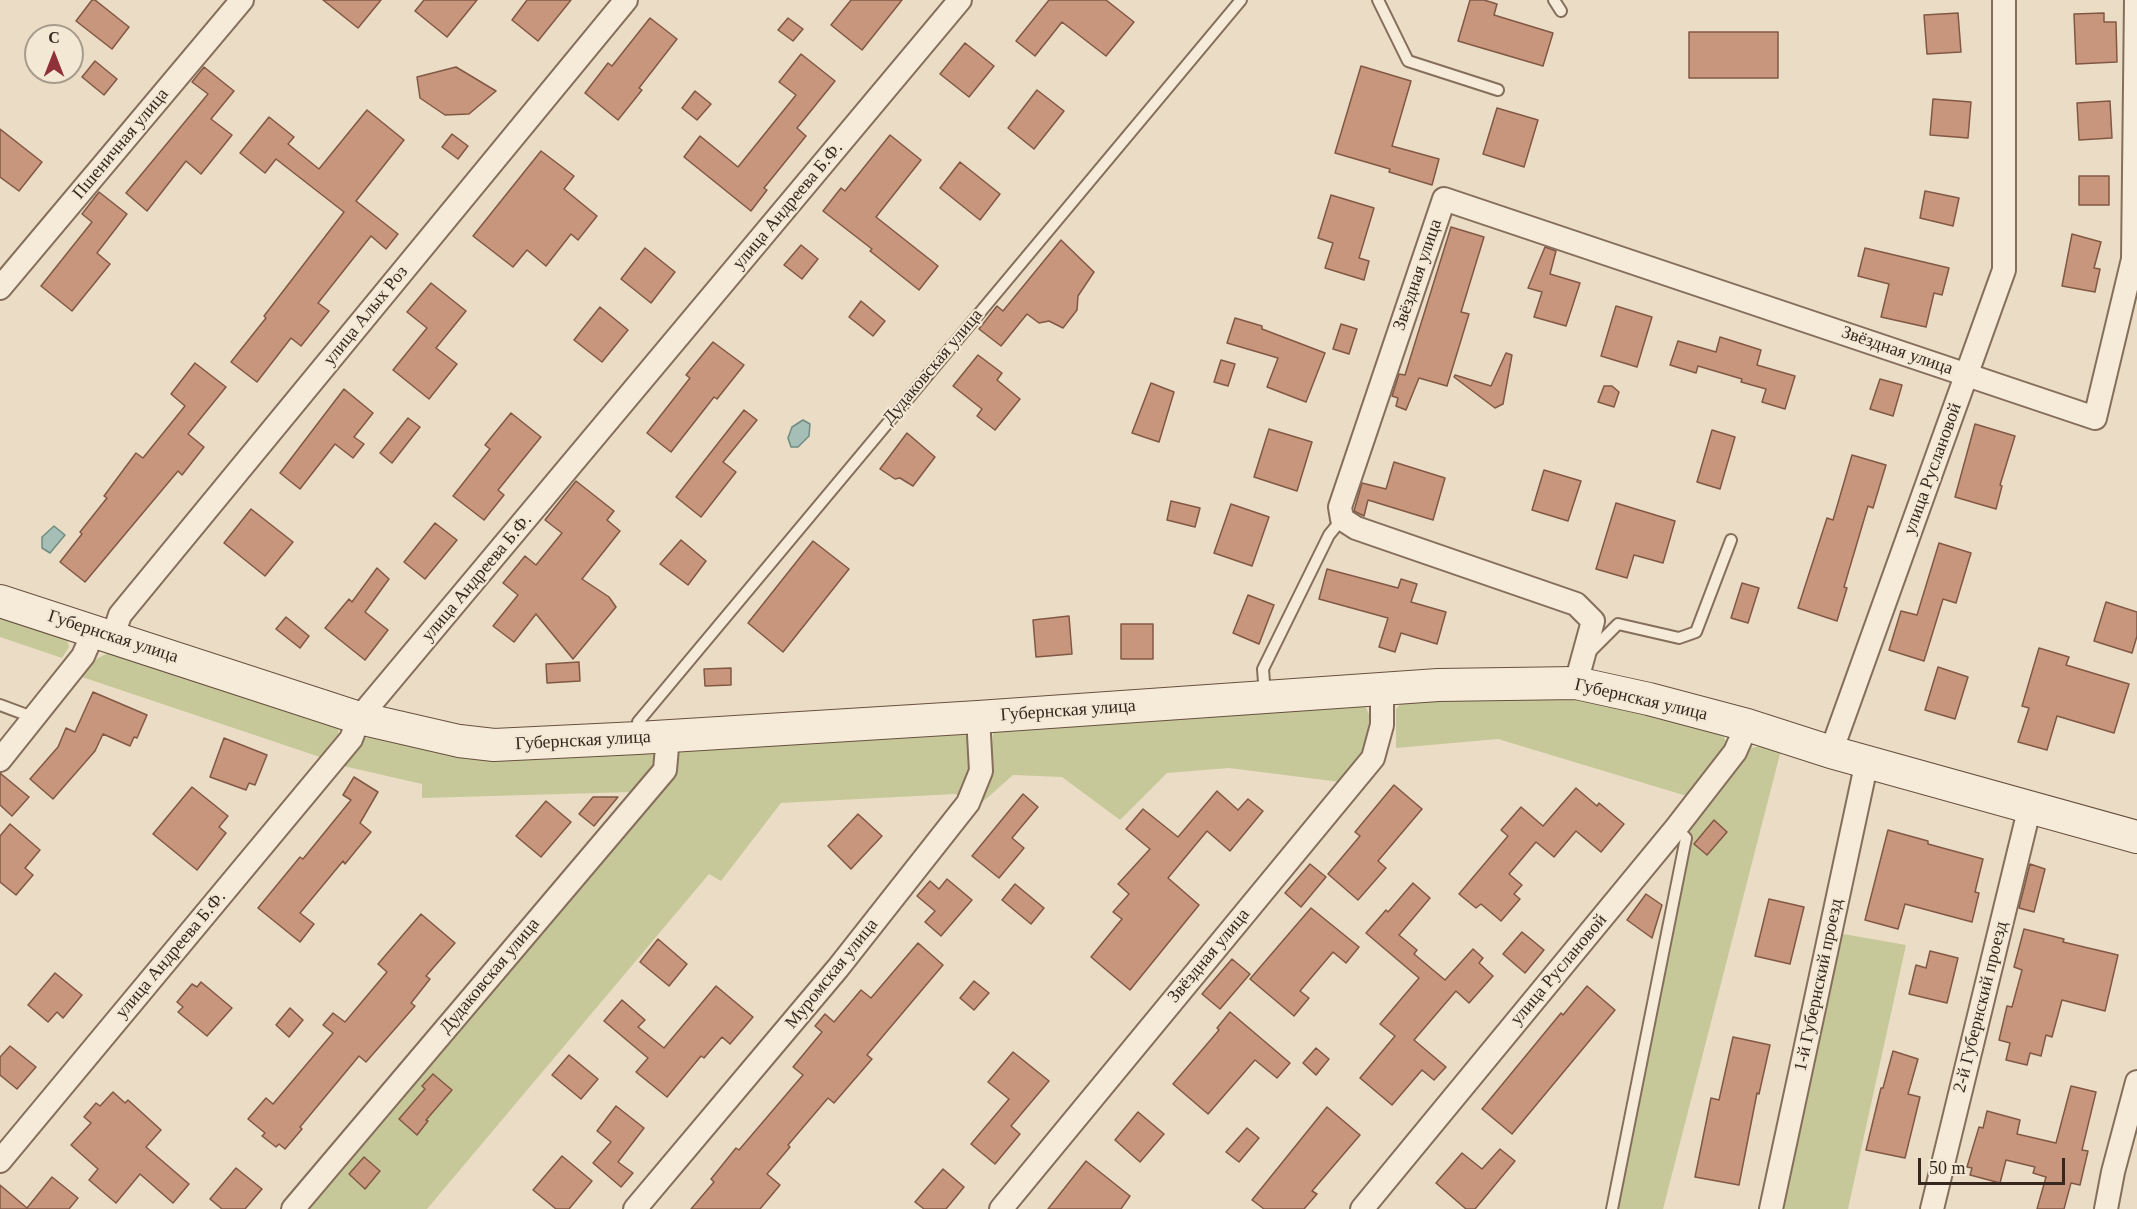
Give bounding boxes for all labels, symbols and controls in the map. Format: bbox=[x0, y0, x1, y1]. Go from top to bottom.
north arrow bbox=[24, 24, 84, 84]
text: С bbox=[48, 29, 60, 46]
street label: Пшеничная улица bbox=[68, 84, 174, 204]
street label: улица Андреева Б.Ф. bbox=[728, 138, 848, 274]
street label: Звёздная улица bbox=[1389, 217, 1447, 333]
street label: улица Алых Роз bbox=[319, 262, 413, 370]
street label: Дудаковская улица bbox=[878, 305, 988, 429]
street label: Звёздная улица bbox=[1839, 322, 1955, 380]
street label: улица Руслановой bbox=[1899, 400, 1967, 538]
street label: улица Андреева Б.Ф. bbox=[417, 510, 537, 646]
street label: Губернская улица bbox=[45, 606, 181, 668]
street label: Губернская улица bbox=[1572, 674, 1710, 726]
street label: Губернская улица bbox=[1000, 695, 1136, 727]
street label: Губернская улица bbox=[515, 727, 651, 755]
street label: улица Андреева Б.Ф. bbox=[111, 887, 231, 1023]
street label: 1-й Губернский проезд bbox=[1790, 897, 1848, 1073]
street label: Звёздная улица bbox=[1163, 905, 1255, 1007]
street label: улица Руслановой bbox=[1506, 910, 1612, 1030]
street label: Дудаковская улица bbox=[435, 914, 545, 1038]
street label: Муромская улица bbox=[781, 915, 883, 1033]
street label: 2-й Губернский проезд bbox=[1949, 919, 2013, 1095]
scale bar bbox=[1921, 1146, 2068, 1184]
text: 50 m bbox=[1929, 1158, 1966, 1178]

